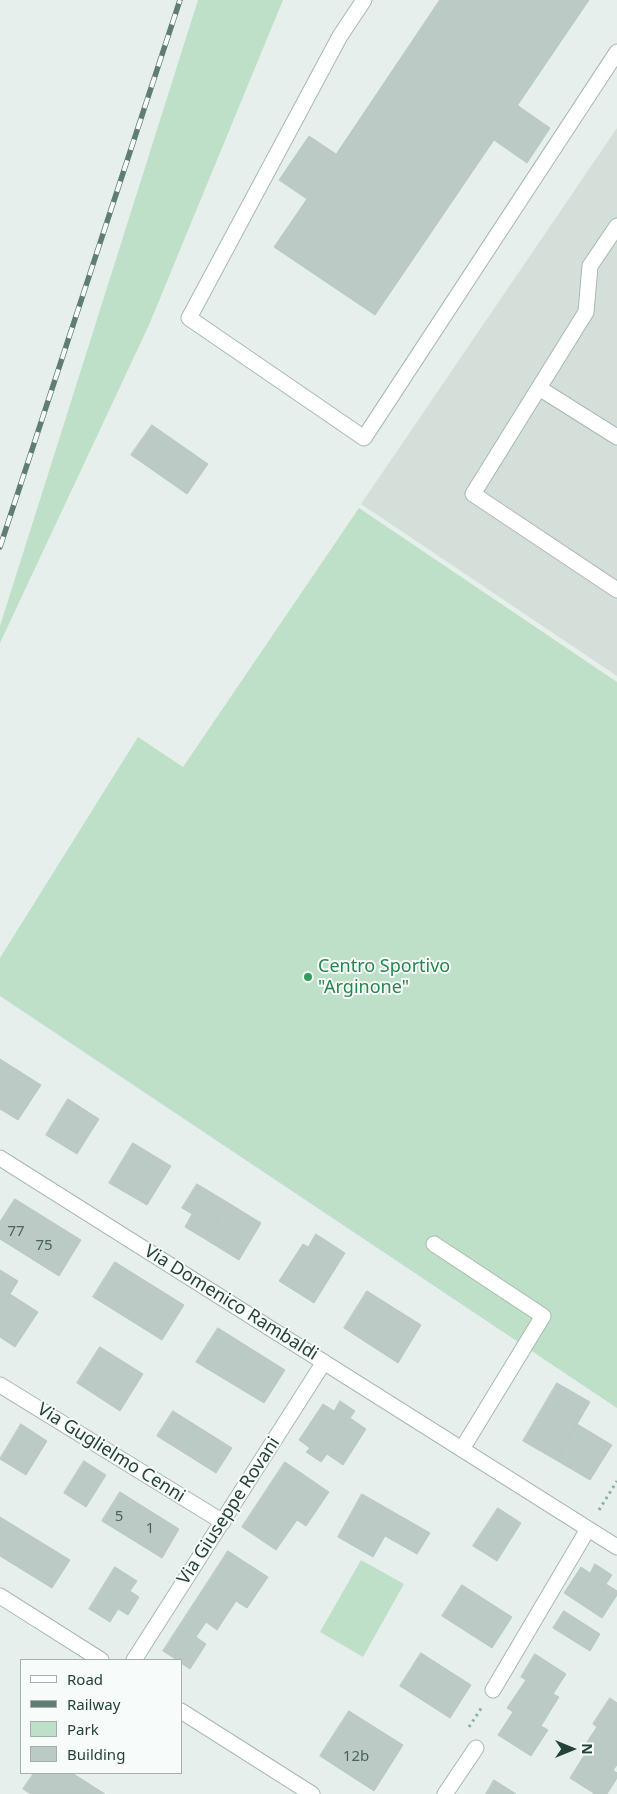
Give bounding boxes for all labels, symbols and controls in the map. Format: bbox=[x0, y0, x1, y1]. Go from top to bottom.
place label: Centro Sportivo "Arginone" bbox=[318, 956, 450, 999]
marker: Centro Sportivo "Arginone" bbox=[302, 971, 314, 983]
house number: 77 bbox=[7, 1223, 25, 1241]
house number: 75 bbox=[35, 1237, 53, 1255]
street label: Via Domenico Rambaldi bbox=[140, 1241, 322, 1365]
street label: Via Guglielmo Cenni bbox=[33, 1399, 189, 1507]
street label: Via Giuseppe Rovani bbox=[173, 1433, 285, 1589]
house number: 5 bbox=[115, 1508, 123, 1526]
house number: 1 bbox=[146, 1520, 154, 1538]
legend bbox=[20, 1659, 182, 1774]
text: Road bbox=[67, 1669, 103, 1689]
text: Railway bbox=[67, 1694, 120, 1714]
text: Park bbox=[67, 1719, 99, 1739]
north arrow bbox=[547, 1724, 597, 1774]
text: N bbox=[578, 1743, 597, 1755]
text: Building bbox=[67, 1744, 125, 1764]
house number: 12b bbox=[343, 1748, 369, 1766]

